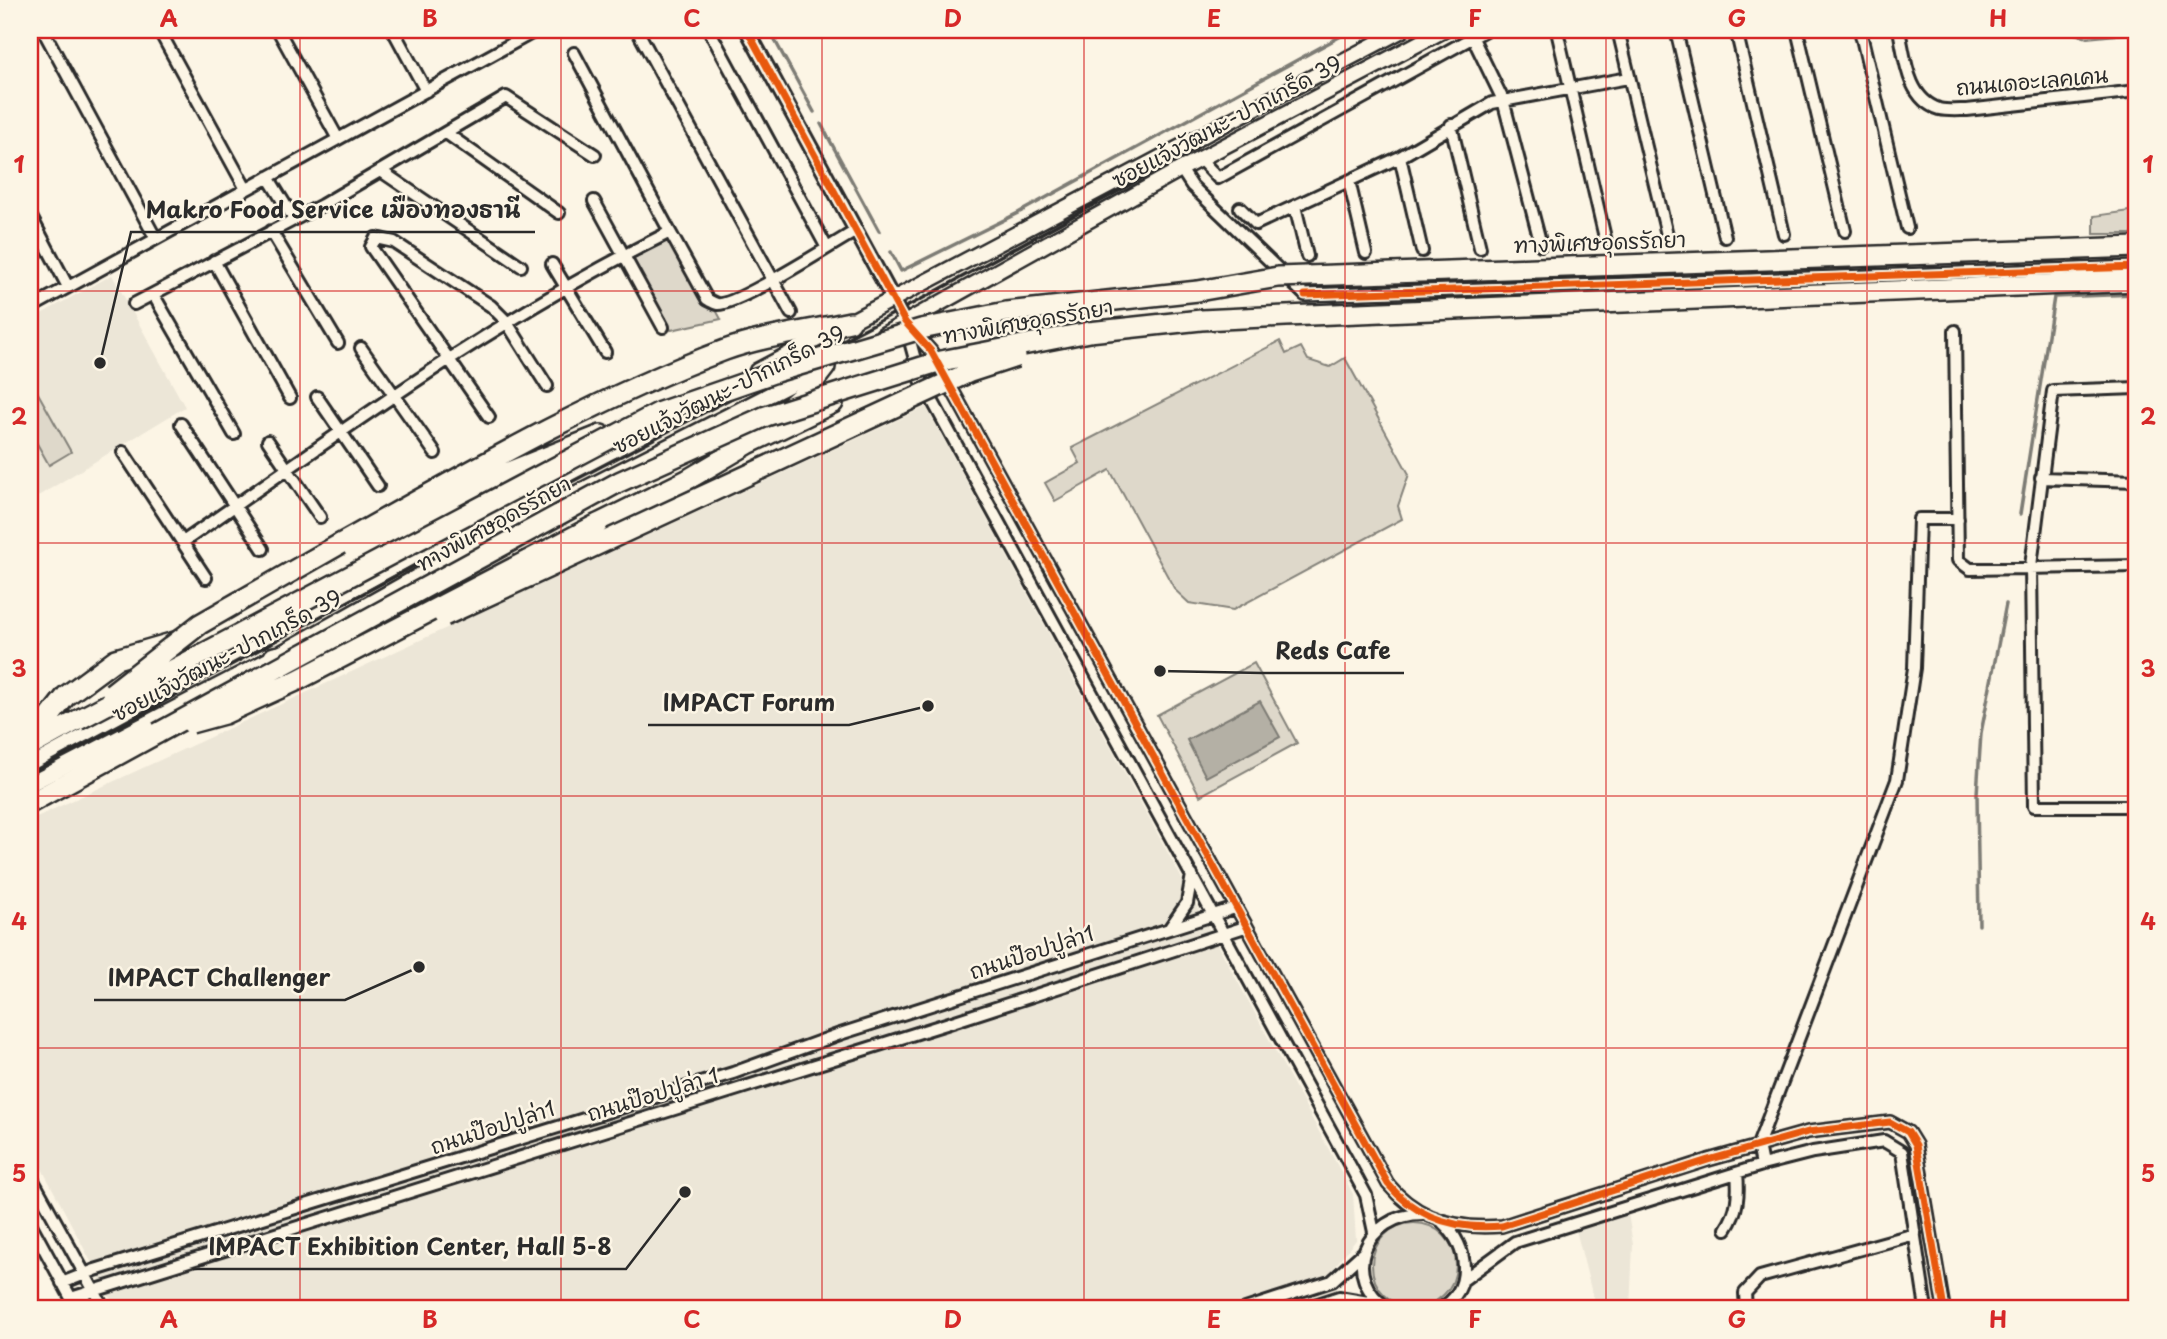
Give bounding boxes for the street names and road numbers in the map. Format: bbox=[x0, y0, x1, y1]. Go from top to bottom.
street label: ซอยแจ้งวัฒนะ-ปากเกร็ด 39 bbox=[1105, 46, 1347, 194]
street label: ถนนเดอะเลคเคน bbox=[1954, 57, 2109, 103]
street label: ทางพิเศษอุดรรัถยา bbox=[1513, 222, 1687, 262]
street label: ทางพิเศษอุดรรัถยา bbox=[940, 289, 1116, 353]
street label: ซอยแจ้งวัฒนะ-ปากเกร็ด 39 bbox=[607, 316, 849, 461]
street label: ทางพิเศษอุดรรัถยา bbox=[410, 466, 577, 580]
street label: ซอยแจ้งวัฒนะ-ปากเกร็ด 39 bbox=[105, 580, 347, 728]
street label: ถนนป๊อปปูล่า1 bbox=[965, 916, 1099, 988]
street label: ถนนป๊อปปูล่า 1 bbox=[583, 1058, 723, 1130]
street label: ถนนป๊อปปูล่า1 bbox=[426, 1091, 560, 1163]

